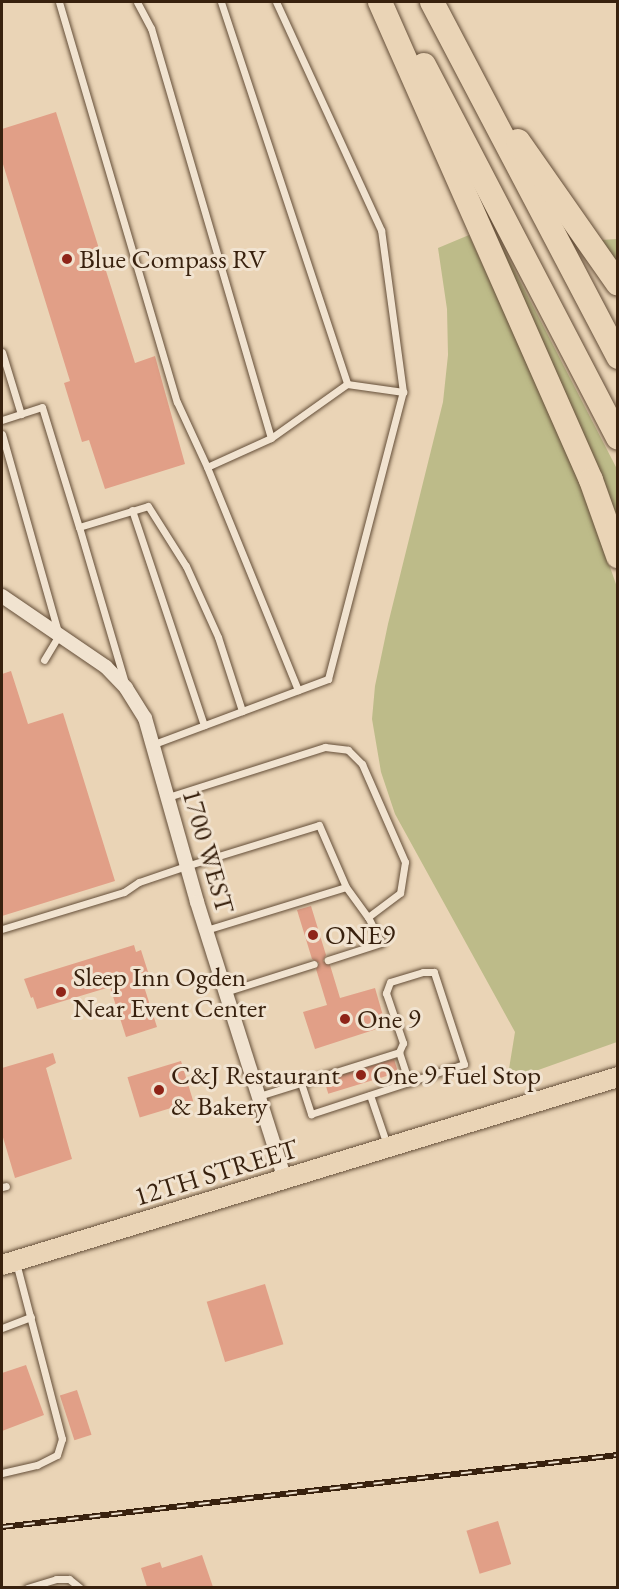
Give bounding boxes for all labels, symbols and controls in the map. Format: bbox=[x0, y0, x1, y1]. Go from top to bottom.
place label: Blue Compass RV bbox=[79, 243, 266, 275]
marker: Blue Compass RV bbox=[60, 252, 74, 266]
street label: 1700 WEST bbox=[176, 785, 242, 917]
place label: ONE9 bbox=[325, 919, 395, 951]
marker: ONE9 bbox=[306, 928, 320, 942]
place label: Sleep Inn Ogden Near Event Center bbox=[73, 960, 266, 1023]
marker: Sleep Inn Ogden Near Event Center bbox=[54, 985, 68, 999]
place label: One 9 bbox=[357, 1003, 421, 1035]
marker: One 9 bbox=[338, 1012, 352, 1026]
place label: C&J Restaurant & Bakery bbox=[171, 1058, 340, 1121]
place label: One 9 Fuel Stop bbox=[373, 1059, 541, 1091]
marker: One 9 Fuel Stop bbox=[354, 1068, 368, 1082]
marker: C&J Restaurant & Bakery bbox=[152, 1083, 166, 1097]
street label: 12TH STREET bbox=[130, 1132, 302, 1212]

